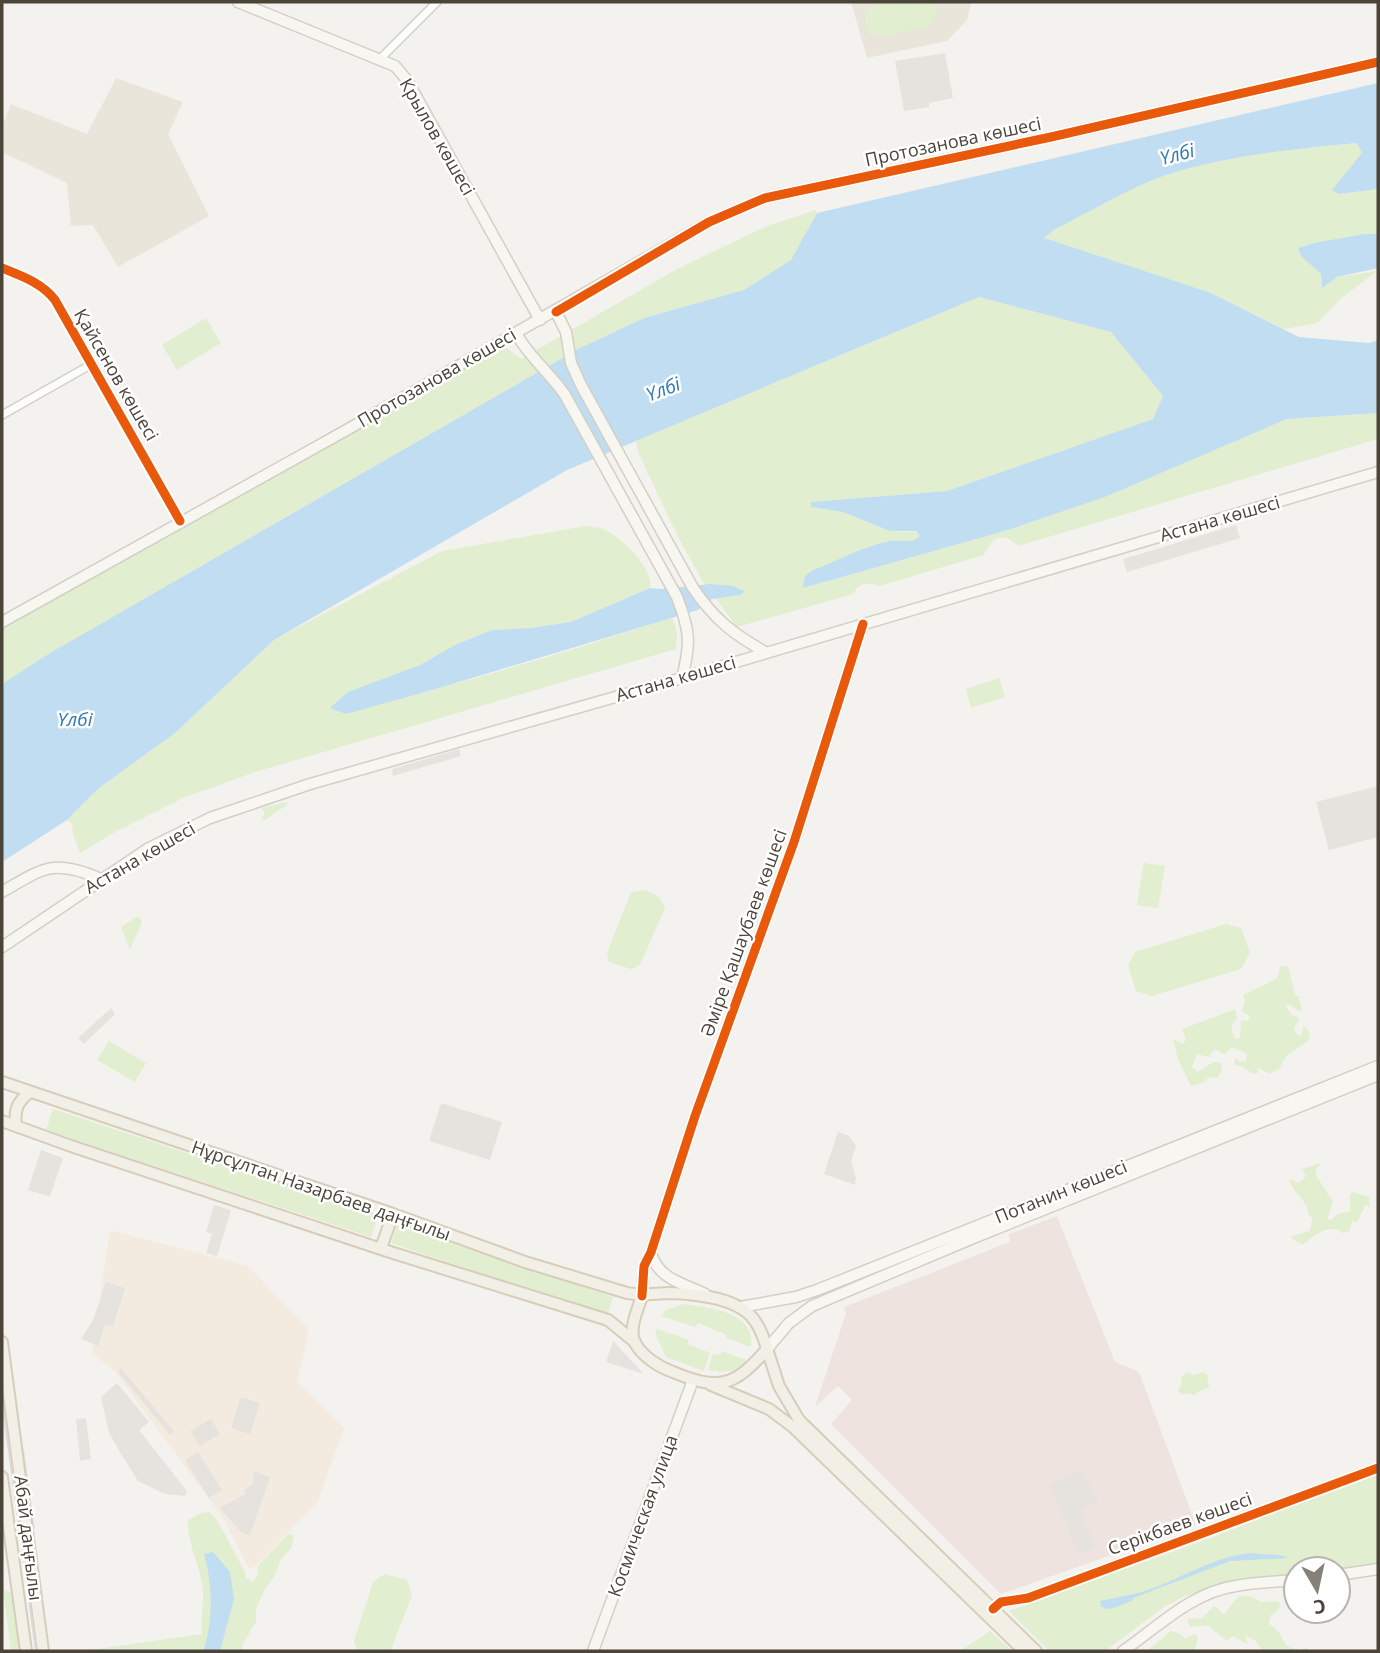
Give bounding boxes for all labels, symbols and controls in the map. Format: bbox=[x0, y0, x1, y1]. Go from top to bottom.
street label: Крылов көшесі bbox=[395, 74, 481, 199]
street label: Протозанова көшесі bbox=[862, 111, 1043, 171]
water label: Үлбі bbox=[1157, 137, 1198, 171]
street label: Қайсенов көшесі bbox=[69, 304, 164, 445]
street label: Протозанова көшесі bbox=[353, 322, 520, 432]
water label: Үлбі bbox=[642, 370, 685, 407]
street label: Астана көшесі bbox=[1157, 489, 1283, 547]
street label: Астана көшесі bbox=[613, 649, 739, 707]
water label: Үлбі bbox=[57, 706, 94, 732]
street label: Астана көшесі bbox=[80, 816, 199, 899]
street label: Әміре Қашаубаев көшесі bbox=[694, 826, 792, 1040]
street label: Нұрсұлтан Назарбаев даңғылы bbox=[189, 1134, 454, 1246]
street label: Потанин көшесі bbox=[991, 1154, 1130, 1229]
street label: Космическая улица bbox=[602, 1431, 683, 1600]
street label: Абай даңғылы bbox=[9, 1474, 49, 1602]
street label: Серікбаев көшесі bbox=[1104, 1486, 1255, 1560]
north arrow bbox=[1282, 1555, 1352, 1625]
text: С bbox=[1312, 1593, 1328, 1621]

